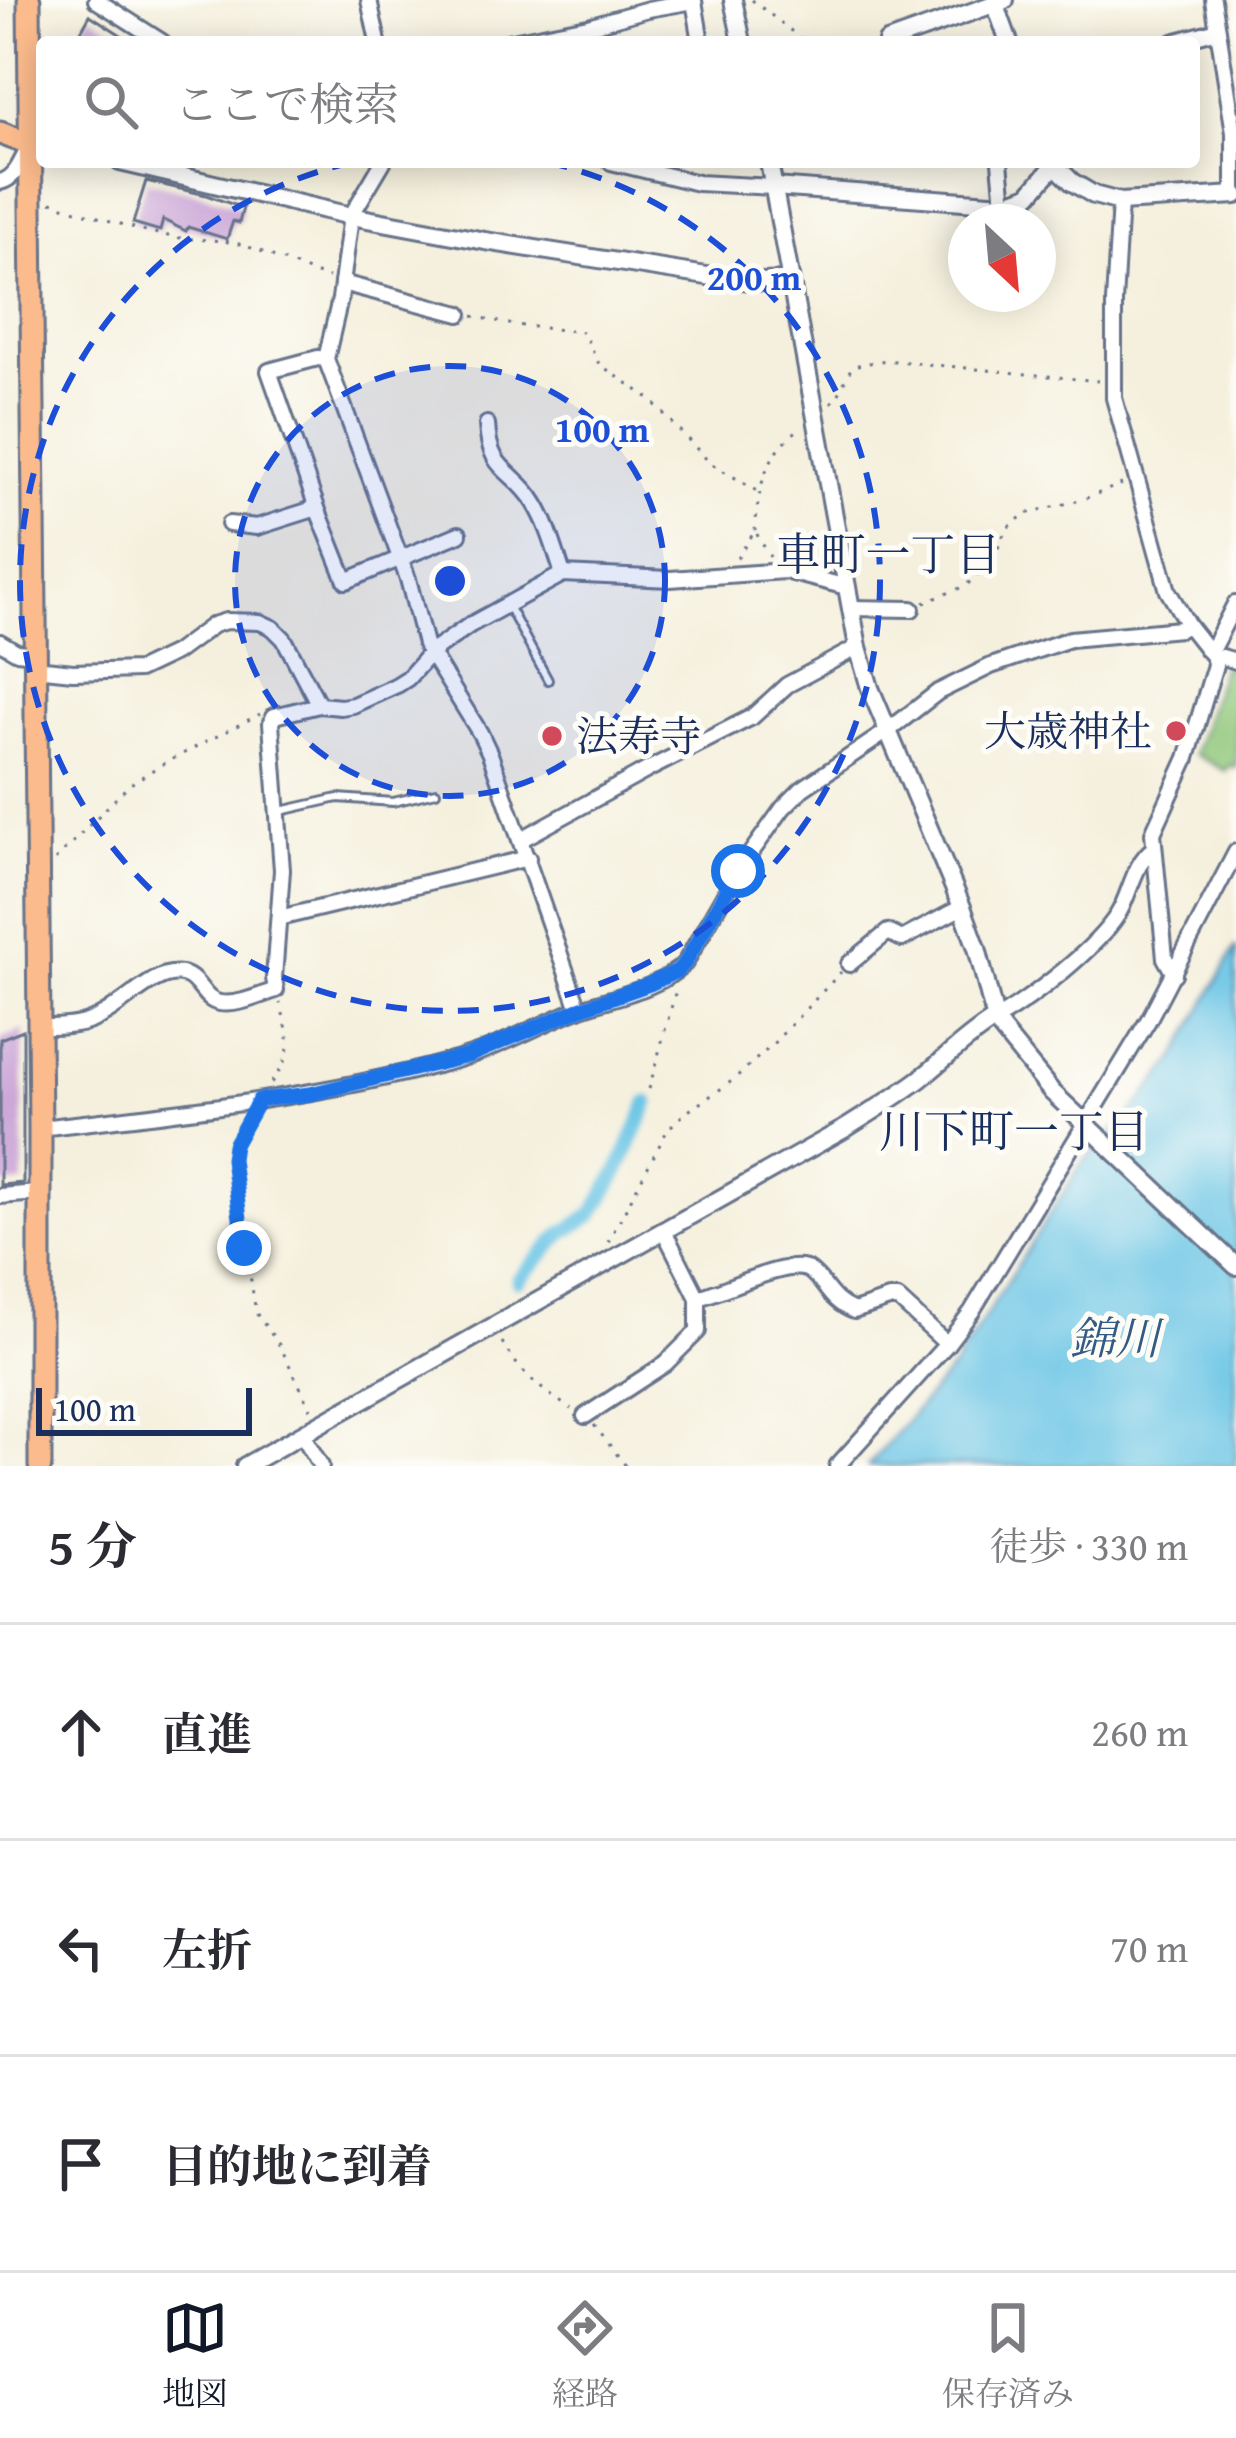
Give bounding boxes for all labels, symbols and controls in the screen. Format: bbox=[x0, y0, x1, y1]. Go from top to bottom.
search box bbox=[36, 36, 1200, 168]
icon: search bbox=[78, 69, 144, 135]
text: ここで検索 bbox=[174, 71, 399, 136]
north arrow bbox=[948, 204, 1056, 312]
text: 200 m bbox=[707, 250, 802, 303]
text: 100 m bbox=[555, 402, 650, 455]
district label: 車町一丁目 bbox=[775, 521, 1001, 586]
centre of rings bbox=[429, 560, 471, 602]
place label: 大歳神社 bbox=[984, 700, 1152, 761]
place label: 法寿寺 bbox=[576, 705, 702, 766]
marker: 大歳神社 bbox=[1163, 718, 1189, 744]
marker: 法寿寺 bbox=[539, 723, 565, 749]
route start bbox=[711, 844, 765, 898]
district label: 川下町一丁目 bbox=[879, 1098, 1149, 1163]
route end bbox=[217, 1221, 271, 1275]
water label: 錦川 bbox=[1070, 1305, 1165, 1370]
scale bar bbox=[36, 1382, 252, 1435]
text: 100 m bbox=[54, 1385, 136, 1433]
text: 5 分 bbox=[48, 1508, 137, 1583]
text: 徒歩 · 330 m bbox=[990, 1517, 1188, 1574]
icon: ahead bbox=[48, 1699, 114, 1765]
text: 直進 bbox=[162, 1701, 252, 1766]
text: 260 m bbox=[1091, 1703, 1188, 1760]
icon: left bbox=[48, 1915, 114, 1981]
text: 左折 bbox=[162, 1917, 252, 1982]
text: 70 m bbox=[1110, 1919, 1188, 1976]
icon: arrive bbox=[48, 2131, 114, 2197]
text: 目的地に到着 bbox=[162, 2133, 432, 2198]
tab: 地図 bbox=[162, 2295, 228, 2417]
tab: 経路 bbox=[552, 2295, 618, 2417]
tab: 保存済み bbox=[942, 2295, 1074, 2417]

